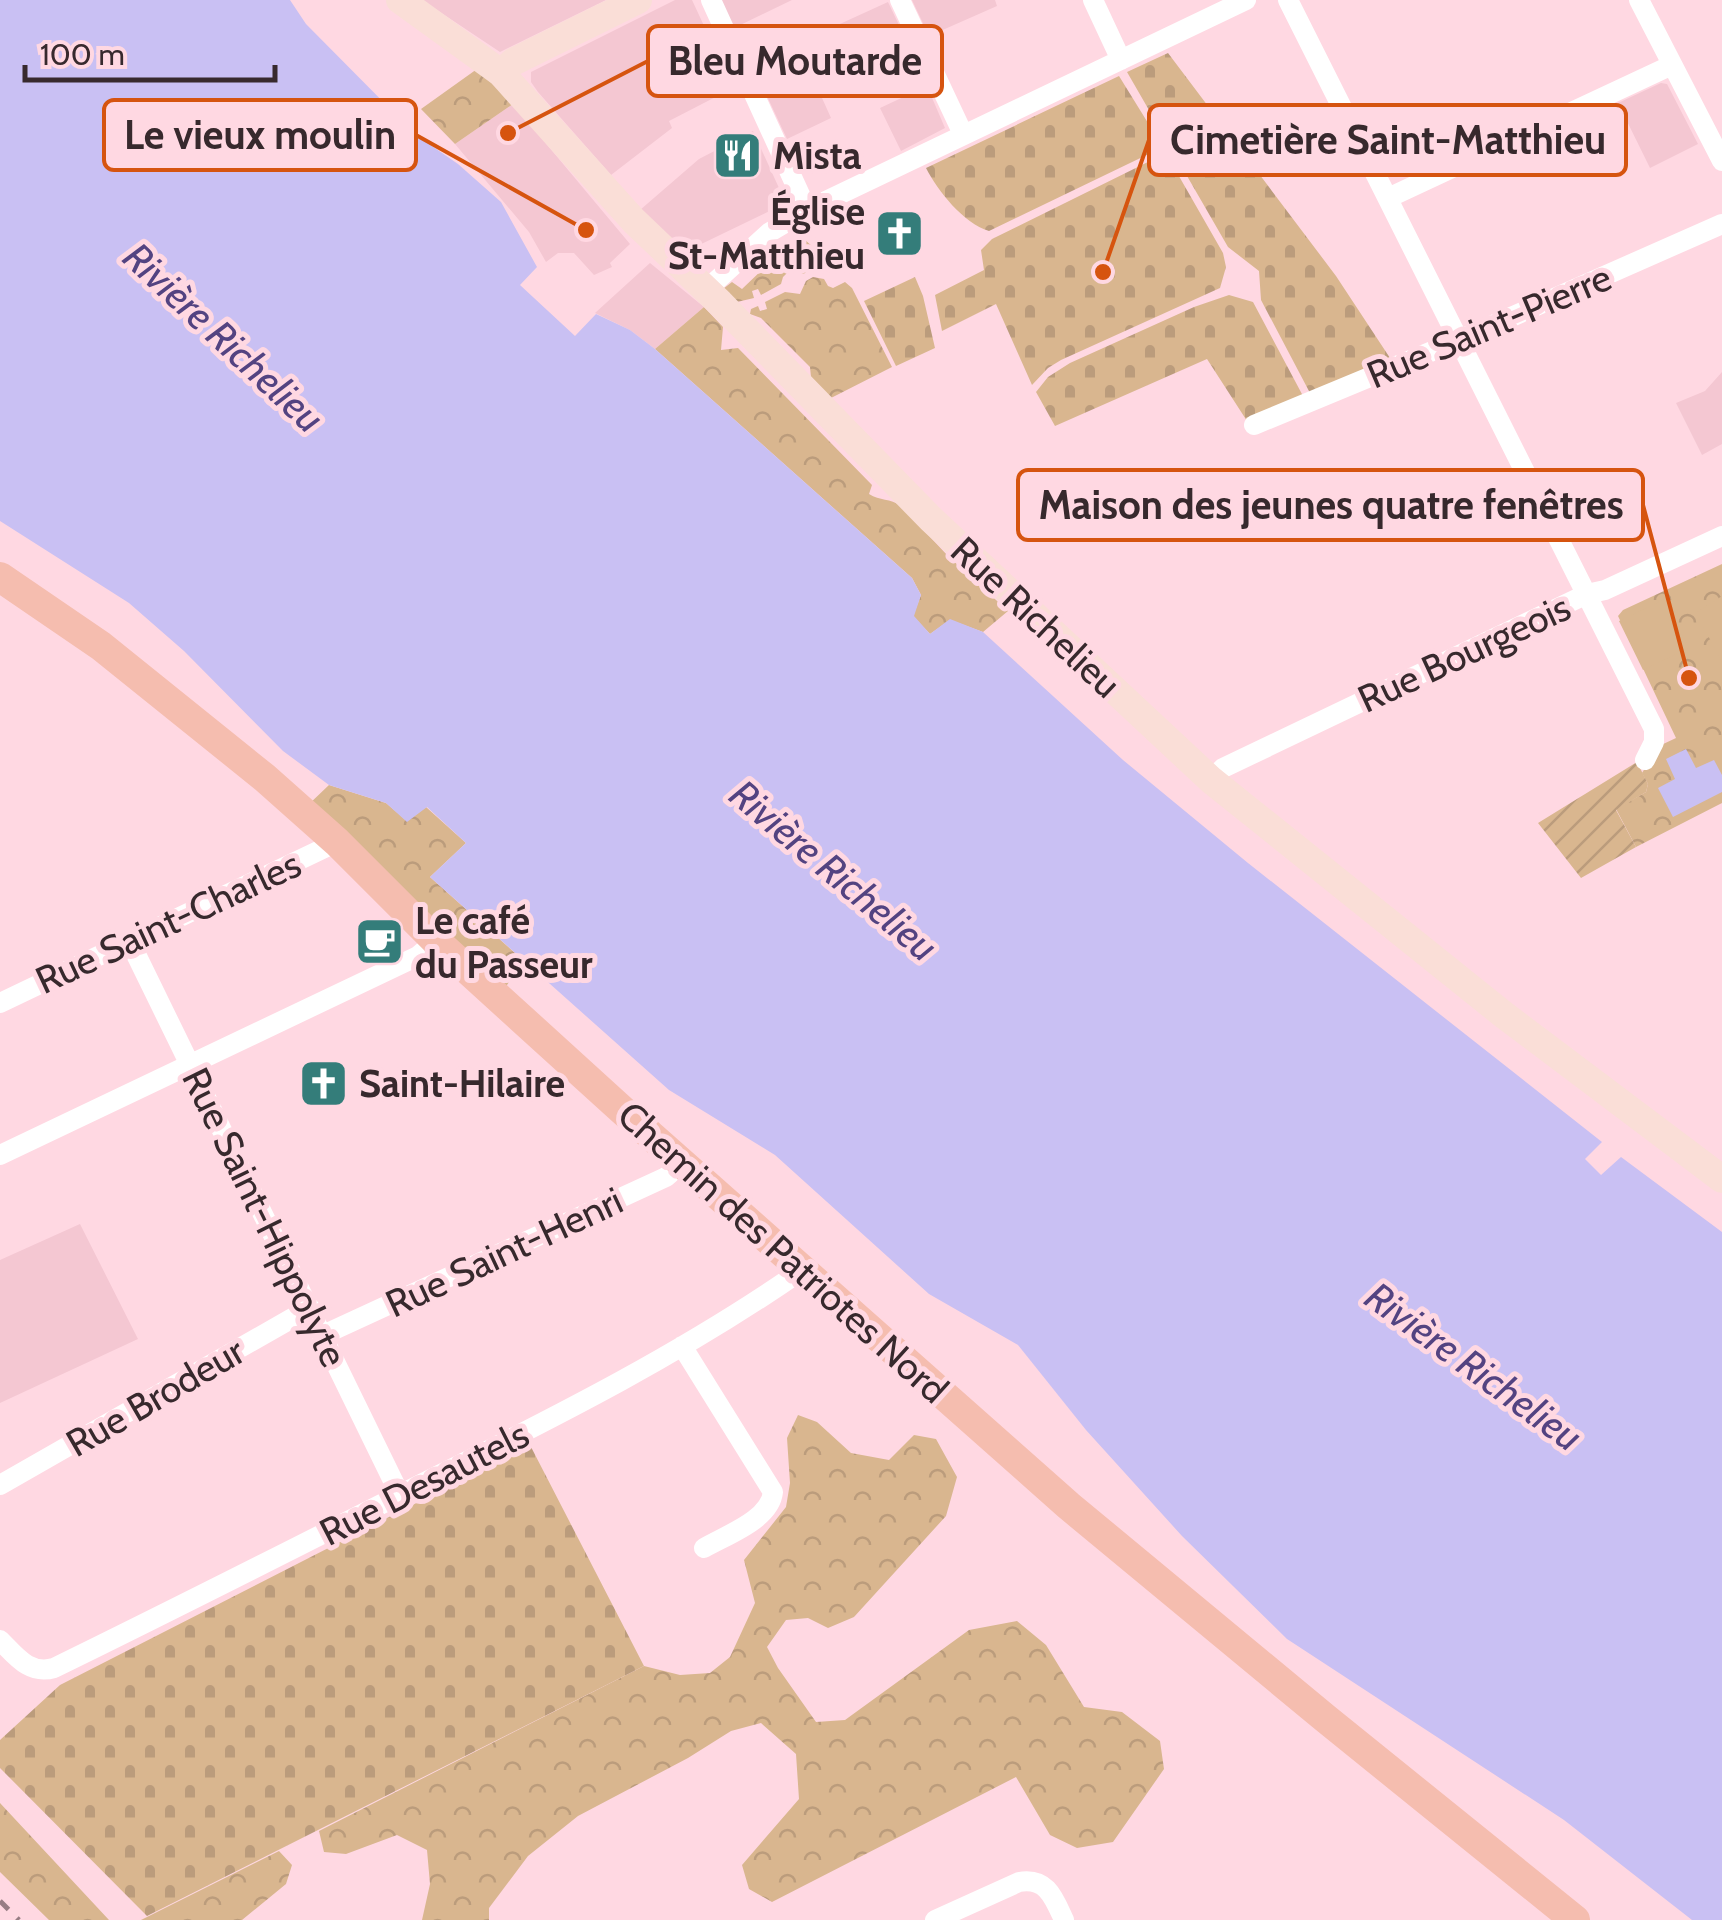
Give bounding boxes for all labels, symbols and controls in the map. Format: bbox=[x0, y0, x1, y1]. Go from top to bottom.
scale bar bbox=[25, 20, 275, 82]
callout: Bleu Moutarde bbox=[648, 26, 942, 96]
text: 100 m bbox=[40, 36, 125, 73]
text: Bleu Moutarde bbox=[668, 36, 922, 85]
callout: Le vieux moulin bbox=[104, 100, 416, 170]
callout: Cimetière Saint-Matthieu bbox=[1149, 105, 1626, 175]
text: Le vieux moulin bbox=[124, 110, 396, 159]
text: Cimetière Saint-Matthieu bbox=[1170, 115, 1606, 164]
restaurant icon: Mista bbox=[712, 129, 764, 181]
place label: Mista bbox=[773, 132, 862, 179]
place label: Église St-Matthieu bbox=[668, 188, 865, 279]
church icon: Église St-Matthieu bbox=[874, 207, 926, 259]
water label: Rivière Richelieu bbox=[114, 232, 334, 442]
street label: Rue Saint-Pierre bbox=[1360, 253, 1618, 399]
callout: Maison des jeunes quatre fenêtres bbox=[1018, 470, 1643, 540]
text: Maison des jeunes quatre fenêtres bbox=[1038, 480, 1624, 529]
street label: Rue Richelieu bbox=[941, 527, 1131, 707]
street label: Rue Bourgeois bbox=[1350, 583, 1578, 723]
water label: Rivière Richelieu bbox=[720, 769, 948, 971]
street label: Rue Saint-Charles bbox=[28, 840, 308, 1004]
place label: Le café du Passeur bbox=[415, 897, 593, 988]
cafe icon: Le café du Passeur bbox=[354, 916, 406, 968]
church icon: Saint-Hilaire bbox=[298, 1057, 350, 1109]
street label: Rue Saint-Hippolyte bbox=[172, 1060, 358, 1374]
place label: Saint-Hilaire bbox=[359, 1060, 565, 1107]
street label: Chemin des Patriotes Nord bbox=[608, 1091, 958, 1413]
street label: Rue Saint-Henri bbox=[378, 1177, 630, 1327]
water label: Rivière Richelieu bbox=[1356, 1271, 1592, 1461]
street label: Rue Brodeur bbox=[58, 1327, 252, 1467]
street label: Rue Desautels bbox=[312, 1410, 536, 1556]

